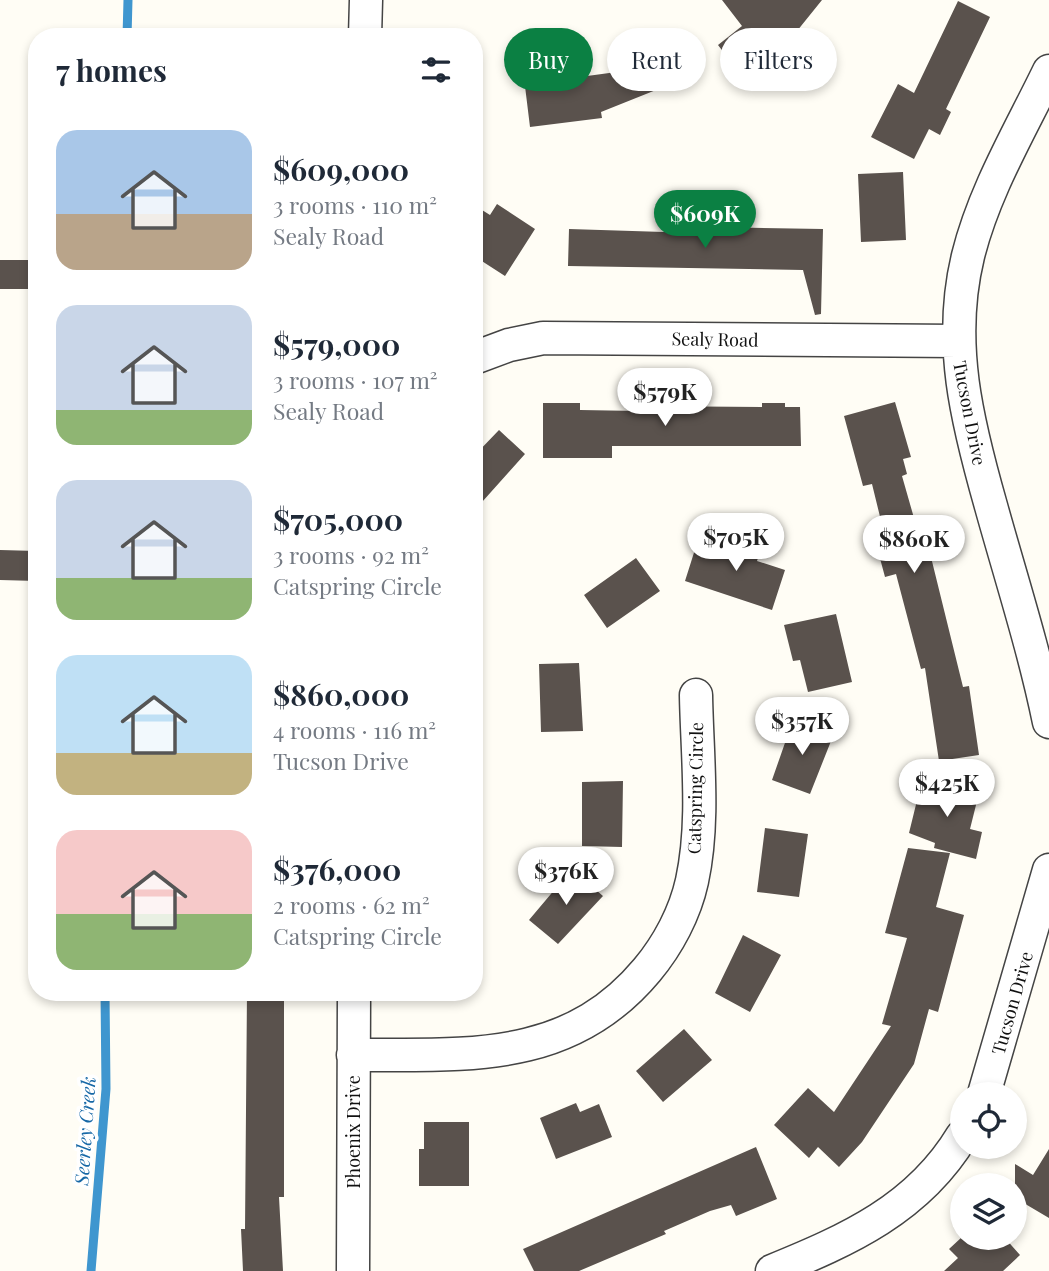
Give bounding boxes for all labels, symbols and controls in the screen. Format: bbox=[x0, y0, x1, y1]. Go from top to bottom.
chip: Buy bbox=[504, 28, 593, 91]
chip: Rent bbox=[607, 28, 706, 91]
chip: Filters bbox=[720, 28, 837, 91]
text: 7 homes bbox=[56, 50, 167, 90]
icon: filters bbox=[417, 51, 455, 89]
text: $609,000 bbox=[273, 149, 409, 189]
icon: home bbox=[112, 158, 196, 242]
text: 3 rooms · 110 m² bbox=[273, 189, 437, 220]
pin: $609K bbox=[656, 190, 754, 250]
text: $609K bbox=[670, 197, 740, 228]
text: Sealy Road bbox=[273, 220, 384, 251]
text: $579,000 bbox=[273, 324, 400, 364]
street label: Sealy Road bbox=[671, 326, 759, 352]
icon: home bbox=[112, 333, 196, 417]
street label: Tucson Drive bbox=[948, 359, 992, 467]
text: 3 rooms · 107 m² bbox=[273, 364, 438, 395]
pin: $579K bbox=[616, 368, 714, 428]
text: $579K bbox=[633, 375, 697, 406]
text: Sealy Road bbox=[273, 395, 384, 426]
text: $705,000 bbox=[273, 499, 403, 539]
icon: home bbox=[112, 508, 196, 592]
pin: $705K bbox=[687, 514, 785, 573]
pin: $860K bbox=[865, 516, 963, 575]
text: $705K bbox=[703, 520, 769, 551]
text: $860K bbox=[879, 522, 949, 553]
text: 3 rooms · 92 m² bbox=[273, 539, 429, 570]
text: Catspring Circle bbox=[273, 570, 442, 601]
text: $860,000 bbox=[273, 674, 409, 714]
icon: home bbox=[112, 683, 196, 767]
pin: $357K bbox=[753, 698, 851, 757]
text: $357K bbox=[771, 704, 833, 735]
text: 4 rooms · 116 m² bbox=[273, 714, 436, 745]
street label: Catspring Circle bbox=[682, 722, 708, 854]
text: Tucson Drive bbox=[273, 745, 409, 776]
pin: $425K bbox=[898, 760, 996, 819]
text: $425K bbox=[915, 766, 979, 797]
pin: $376K bbox=[517, 848, 615, 907]
text: $376,000 bbox=[273, 849, 401, 889]
text: $376K bbox=[534, 854, 598, 885]
icon: home bbox=[112, 858, 196, 942]
text: 2 rooms · 62 m² bbox=[273, 889, 430, 920]
text: Catspring Circle bbox=[273, 920, 442, 951]
street label: Tucson Drive bbox=[986, 949, 1038, 1057]
street label: Phoenix Drive bbox=[341, 1075, 365, 1189]
water label: Seerley Creek bbox=[67, 1076, 101, 1187]
map controls bbox=[950, 1082, 1027, 1250]
button: locate bbox=[950, 1082, 1027, 1159]
button: layers bbox=[950, 1173, 1027, 1250]

